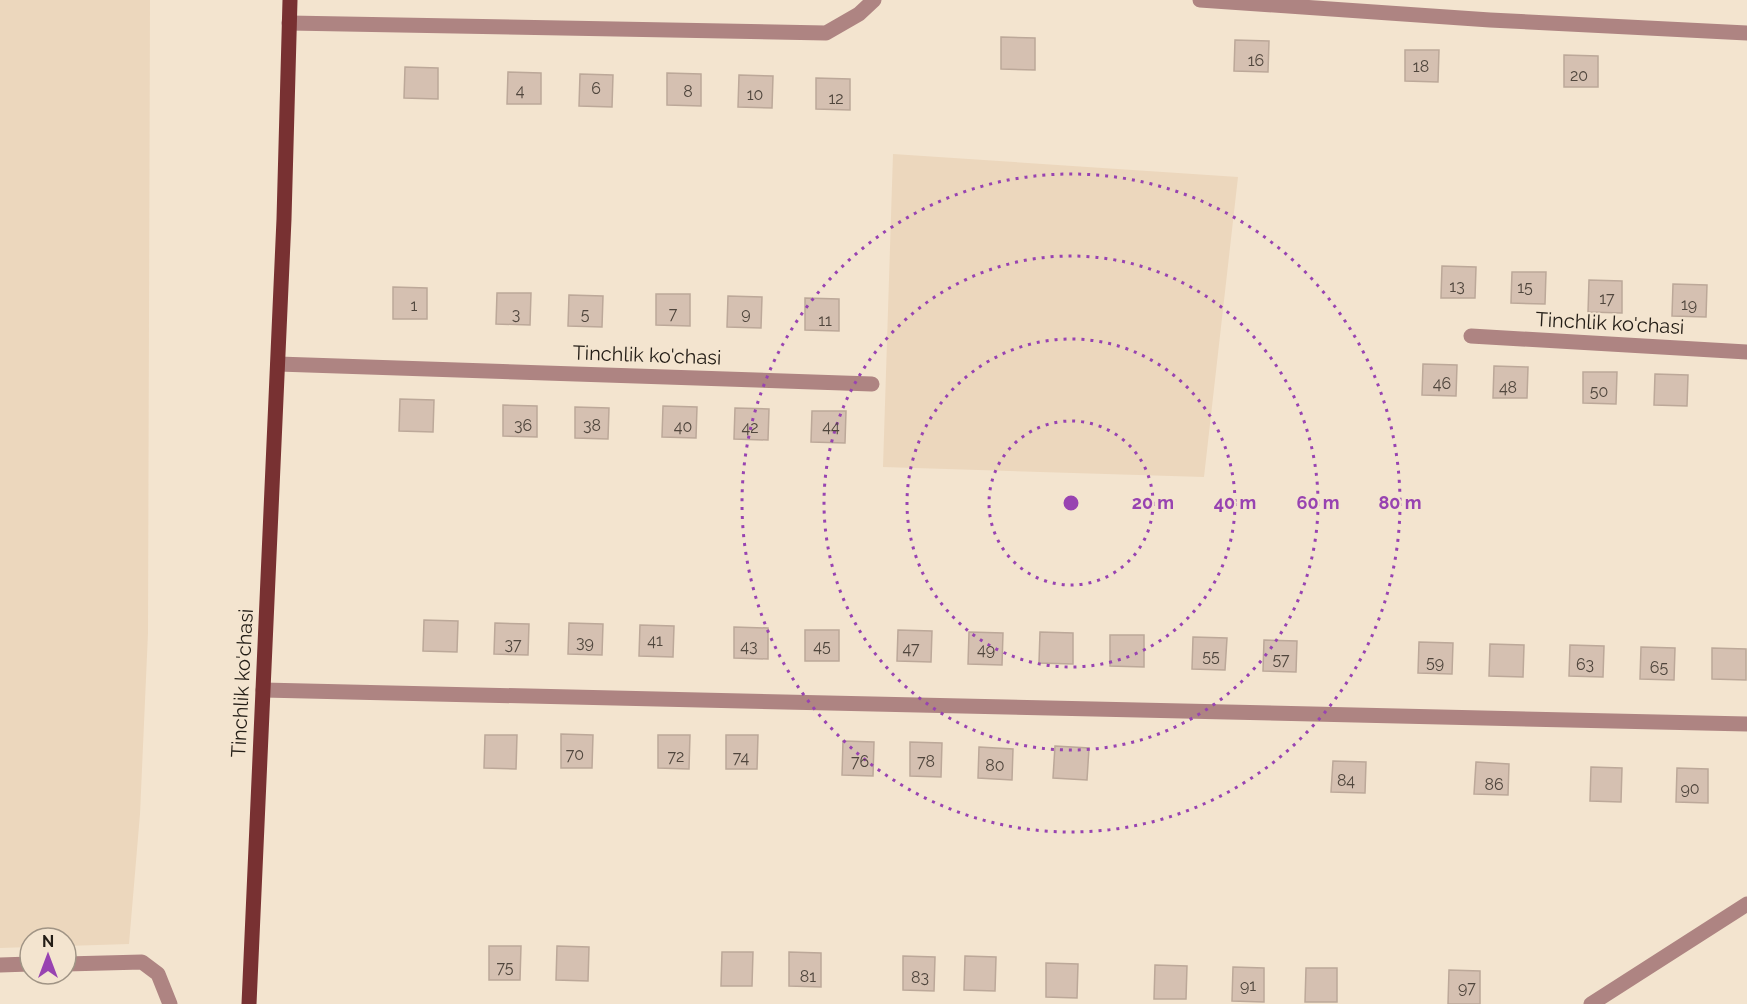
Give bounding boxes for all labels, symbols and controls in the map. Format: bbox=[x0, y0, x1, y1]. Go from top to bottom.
house number: 16 bbox=[1248, 51, 1264, 70]
house number: 18 bbox=[1413, 57, 1429, 76]
house number: 20 bbox=[1570, 66, 1588, 85]
house number: 6 bbox=[591, 79, 601, 98]
house number: 4 bbox=[516, 81, 525, 100]
house number: 8 bbox=[683, 82, 693, 101]
house number: 10 bbox=[747, 85, 763, 104]
house number: 12 bbox=[828, 89, 844, 108]
house number: 13 bbox=[1449, 277, 1465, 296]
house number: 15 bbox=[1517, 278, 1533, 297]
house number: 17 bbox=[1599, 289, 1615, 308]
house number: 19 bbox=[1681, 295, 1697, 314]
house number: 1 bbox=[411, 296, 418, 315]
house number: 7 bbox=[669, 304, 678, 323]
house number: 9 bbox=[741, 304, 751, 323]
house number: 3 bbox=[512, 305, 520, 324]
house number: 5 bbox=[581, 305, 590, 324]
street label: Tinchlik ko'chasi bbox=[1535, 307, 1685, 339]
house number: 11 bbox=[818, 311, 832, 330]
street label: Tinchlik ko'chasi bbox=[572, 340, 722, 370]
house number: 46 bbox=[1433, 374, 1451, 393]
house number: 48 bbox=[1499, 378, 1517, 397]
house number: 50 bbox=[1590, 382, 1608, 401]
house number: 36 bbox=[514, 416, 532, 435]
house number: 38 bbox=[583, 416, 601, 435]
house number: 40 bbox=[674, 417, 692, 436]
house number: 44 bbox=[822, 417, 840, 436]
house number: 42 bbox=[741, 418, 759, 437]
text: 20 m bbox=[1132, 492, 1174, 513]
text: 40 m bbox=[1214, 492, 1256, 513]
text: 60 m bbox=[1296, 492, 1340, 513]
text: 80 m bbox=[1378, 492, 1422, 513]
centre of rings bbox=[1061, 493, 1081, 513]
street label: Tinchlik ko'chasi bbox=[226, 608, 258, 758]
house number: 41 bbox=[647, 631, 663, 650]
house number: 39 bbox=[576, 633, 594, 652]
house number: 37 bbox=[504, 635, 522, 654]
house number: 43 bbox=[740, 637, 758, 656]
house number: 45 bbox=[813, 637, 831, 656]
house number: 47 bbox=[902, 639, 920, 658]
house number: 49 bbox=[977, 640, 995, 659]
house number: 55 bbox=[1202, 647, 1220, 666]
house number: 57 bbox=[1272, 650, 1290, 669]
house number: 59 bbox=[1426, 653, 1444, 672]
house number: 63 bbox=[1576, 655, 1594, 674]
house number: 65 bbox=[1650, 658, 1668, 677]
house number: 70 bbox=[566, 745, 584, 764]
house number: 72 bbox=[668, 747, 684, 766]
house number: 74 bbox=[733, 748, 749, 767]
house number: 76 bbox=[851, 752, 869, 771]
house number: 78 bbox=[917, 752, 935, 771]
house number: 80 bbox=[985, 756, 1005, 775]
house number: 84 bbox=[1337, 771, 1355, 790]
house number: 86 bbox=[1484, 775, 1504, 794]
house number: 90 bbox=[1680, 779, 1700, 798]
north arrow bbox=[18, 926, 78, 986]
text: N bbox=[42, 932, 54, 951]
house number: 75 bbox=[496, 958, 514, 977]
house number: 81 bbox=[800, 967, 816, 986]
house number: 83 bbox=[911, 968, 929, 987]
house number: 91 bbox=[1240, 976, 1256, 995]
house number: 97 bbox=[1458, 978, 1476, 997]

